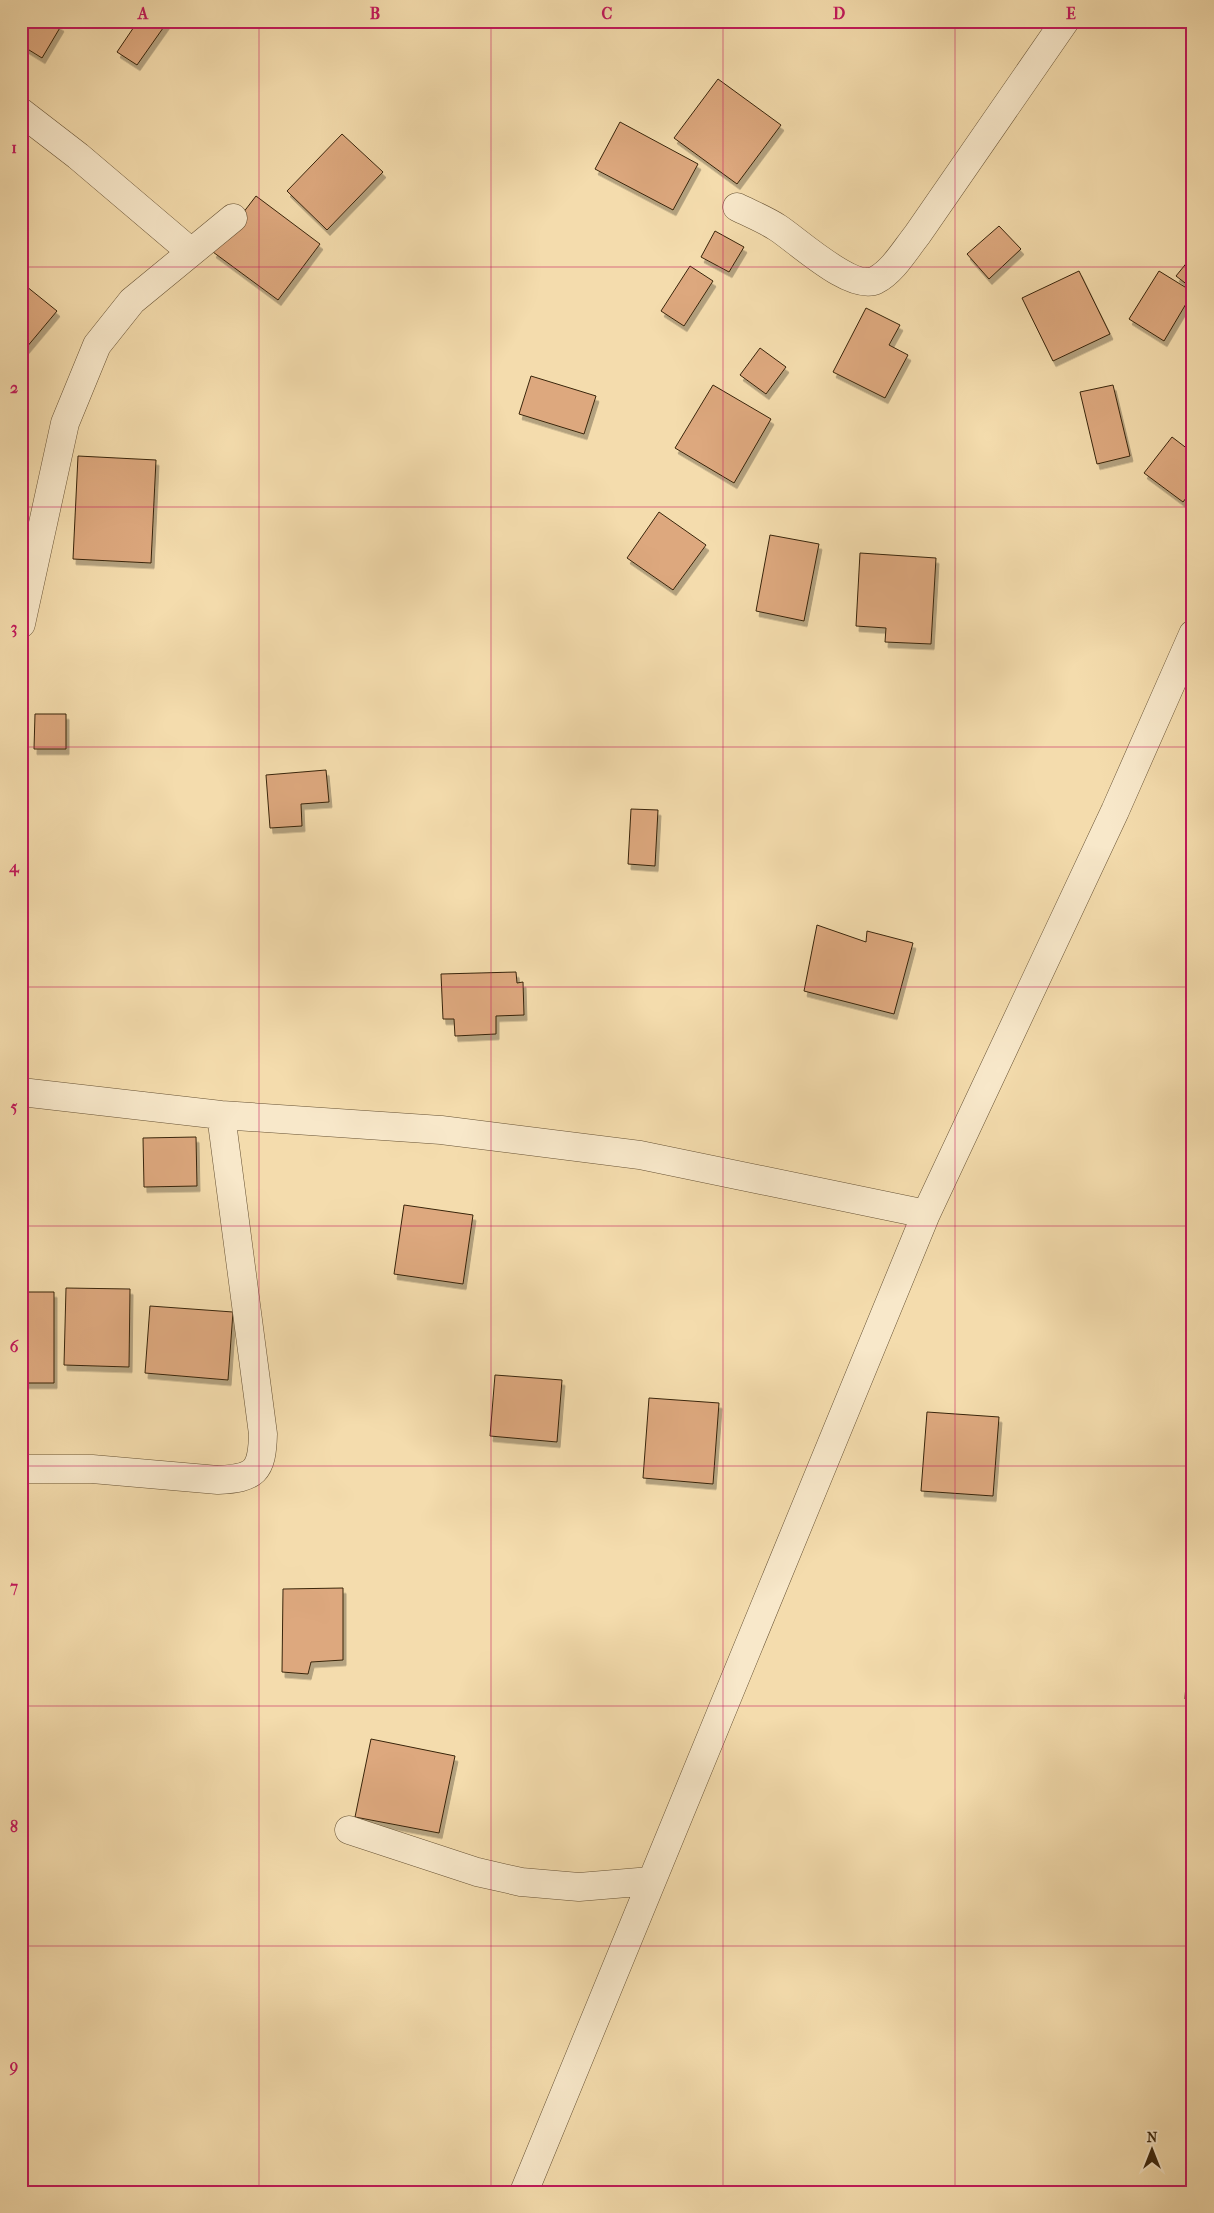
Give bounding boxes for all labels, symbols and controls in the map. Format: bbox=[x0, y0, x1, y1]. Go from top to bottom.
text: A bbox=[137, 4, 149, 23]
text: B bbox=[370, 4, 380, 23]
text: C bbox=[602, 4, 613, 23]
text: D bbox=[833, 4, 845, 23]
text: E bbox=[1066, 4, 1076, 23]
text: 1 bbox=[11, 138, 17, 157]
text: 2 bbox=[10, 378, 18, 397]
text: 3 bbox=[11, 618, 17, 638]
text: 4 bbox=[8, 857, 20, 877]
text: 5 bbox=[11, 1097, 18, 1116]
text: 6 bbox=[10, 1337, 19, 1356]
text: 7 bbox=[9, 1577, 18, 1596]
text: 8 bbox=[10, 1817, 18, 1836]
text: 9 bbox=[9, 2056, 18, 2076]
north arrow bbox=[1126, 2126, 1176, 2176]
text: N bbox=[1147, 2129, 1158, 2146]

